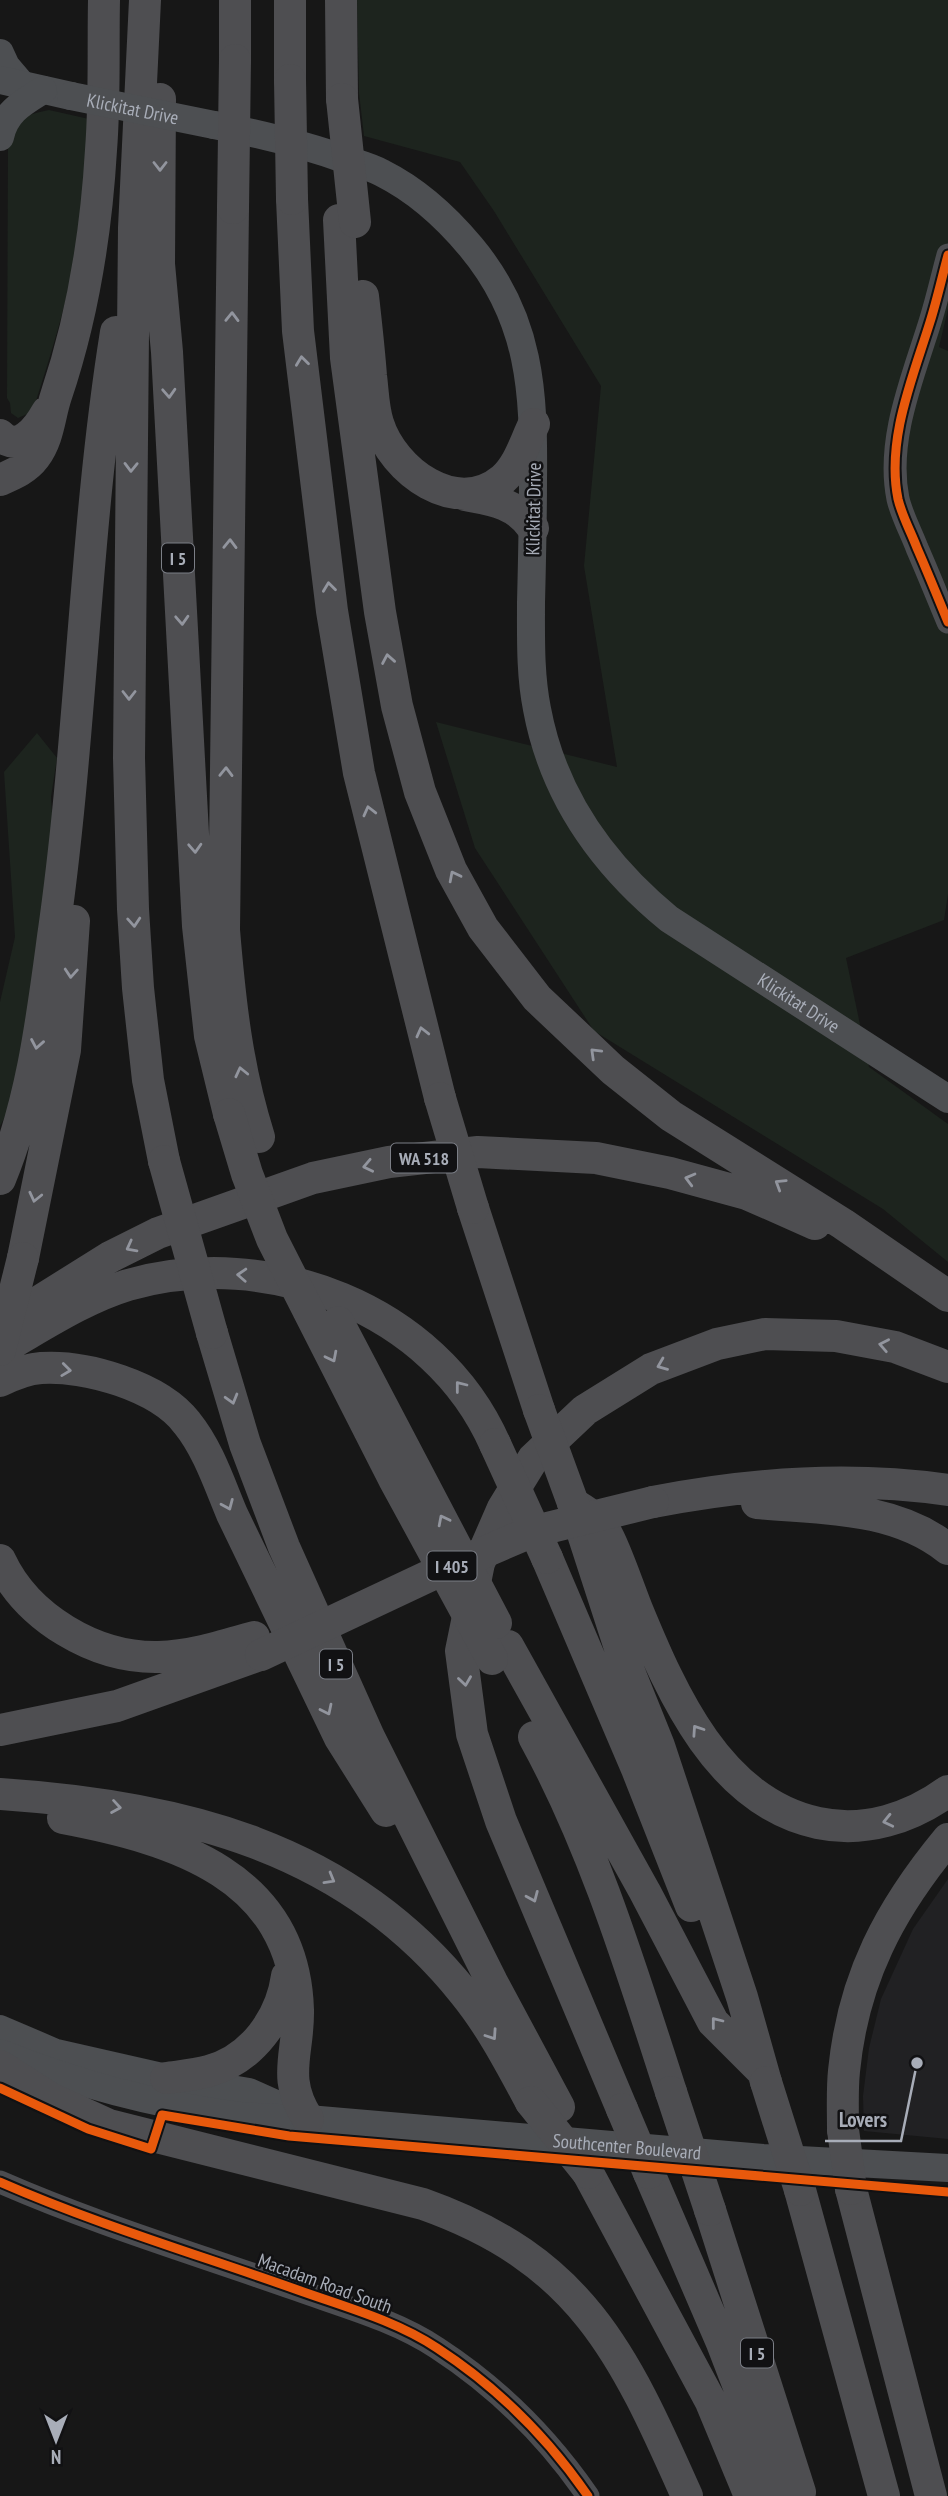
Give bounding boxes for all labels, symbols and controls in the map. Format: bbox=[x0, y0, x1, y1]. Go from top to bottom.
street label: Klickitat Drive bbox=[85, 88, 181, 130]
one-way arrow bbox=[152, 161, 167, 172]
one-way arrow bbox=[224, 311, 240, 322]
one-way arrow bbox=[295, 355, 310, 367]
one-way arrow bbox=[162, 388, 177, 399]
one-way arrow bbox=[123, 462, 139, 473]
street label: Klickitat Drive bbox=[520, 462, 546, 556]
one-way arrow bbox=[222, 539, 237, 550]
road number: I 5 bbox=[162, 544, 194, 572]
one-way arrow bbox=[322, 581, 337, 593]
one-way arrow bbox=[174, 615, 189, 626]
one-way arrow bbox=[381, 653, 396, 665]
one-way arrow bbox=[121, 690, 137, 700]
one-way arrow bbox=[218, 766, 234, 777]
one-way arrow bbox=[362, 805, 377, 817]
one-way arrow bbox=[187, 842, 202, 853]
one-way arrow bbox=[449, 870, 463, 883]
one-way arrow bbox=[126, 917, 141, 928]
one-way arrow bbox=[64, 968, 79, 979]
street label: Klickitat Drive bbox=[753, 968, 845, 1038]
one-way arrow bbox=[416, 1026, 430, 1038]
one-way arrow bbox=[30, 1038, 45, 1050]
one-way arrow bbox=[590, 1048, 603, 1061]
one-way arrow bbox=[235, 1066, 249, 1078]
road number: WA 518 bbox=[391, 1143, 457, 1172]
one-way arrow bbox=[362, 1158, 374, 1173]
one-way arrow bbox=[685, 1173, 697, 1187]
one-way arrow bbox=[774, 1179, 787, 1192]
one-way arrow bbox=[29, 1191, 43, 1203]
one-way arrow bbox=[125, 1239, 138, 1252]
one-way arrow bbox=[236, 1268, 247, 1283]
one-way arrow bbox=[878, 1338, 890, 1353]
one-way arrow bbox=[323, 1350, 337, 1362]
one-way arrow bbox=[657, 1357, 669, 1371]
one-way arrow bbox=[61, 1362, 72, 1377]
one-way arrow bbox=[455, 1381, 468, 1394]
one-way arrow bbox=[223, 1392, 238, 1404]
one-way arrow bbox=[220, 1498, 234, 1510]
one-way arrow bbox=[438, 1515, 451, 1527]
road number: I 405 bbox=[428, 1552, 476, 1581]
road number: I 5 bbox=[320, 1650, 352, 1679]
one-way arrow bbox=[457, 1676, 472, 1687]
one-way arrow bbox=[318, 1703, 332, 1715]
one-way arrow bbox=[693, 1725, 706, 1738]
one-way arrow bbox=[111, 1799, 122, 1814]
one-way arrow bbox=[882, 1813, 894, 1827]
one-way arrow bbox=[323, 1871, 336, 1884]
one-way arrow bbox=[525, 1890, 539, 1903]
one-way arrow bbox=[711, 2018, 724, 2030]
one-way arrow bbox=[484, 2027, 497, 2040]
callout: Lovers bbox=[825, 2099, 901, 2141]
text: Lovers bbox=[839, 2106, 887, 2133]
street label: Southcenter Boulevard bbox=[552, 2128, 702, 2165]
street label: Macadam Road South bbox=[255, 2248, 395, 2318]
road number: I 5 bbox=[741, 2339, 773, 2368]
north arrow bbox=[21, 2405, 91, 2475]
text: N bbox=[51, 2445, 61, 2469]

